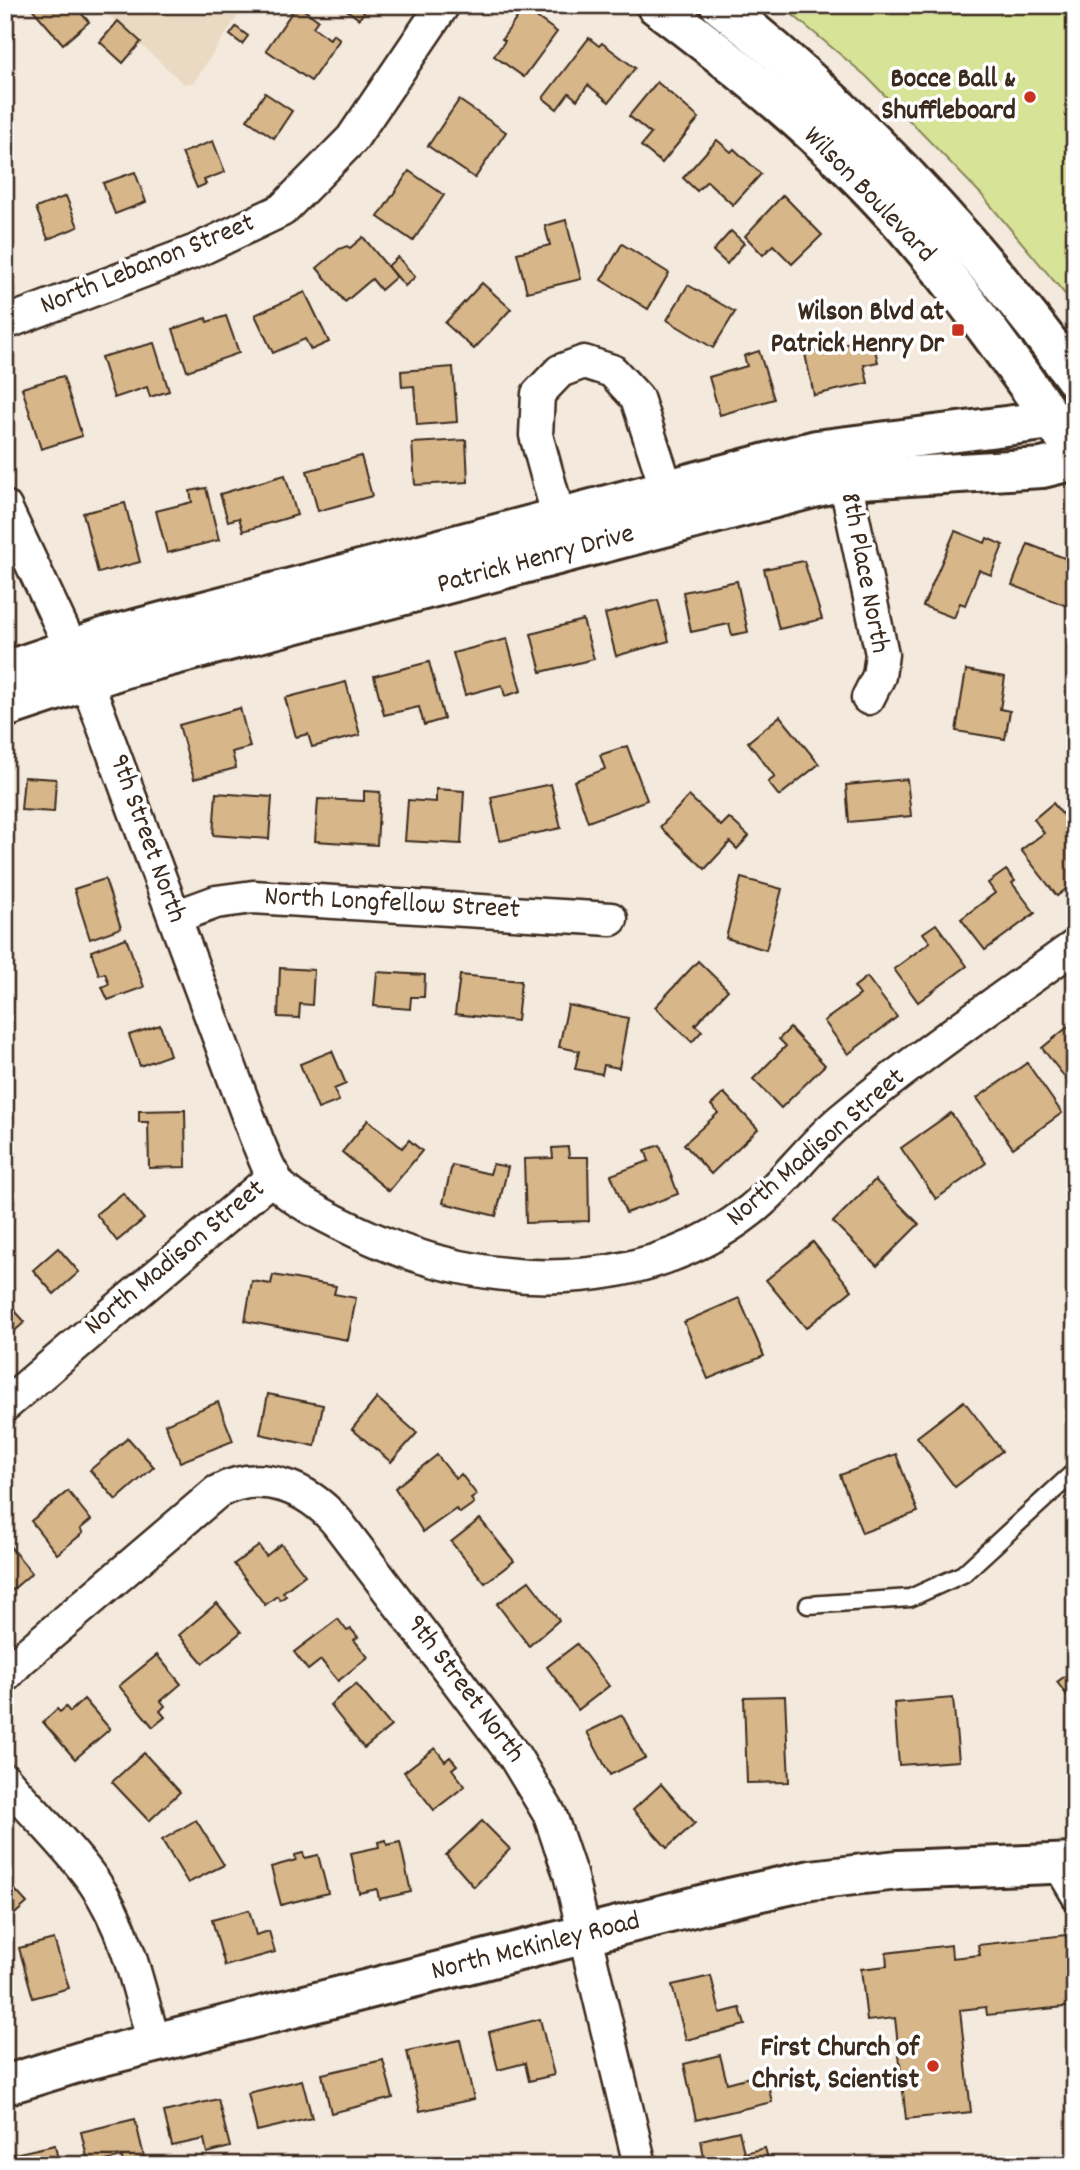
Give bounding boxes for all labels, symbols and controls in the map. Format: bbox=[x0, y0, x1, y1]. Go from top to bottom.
place label: Bocce Ball & Shuffleboard bbox=[881, 61, 1016, 133]
marker: Bocce Ball & Shuffleboard bbox=[1022, 89, 1038, 105]
street label: Wilson Boulevard bbox=[792, 119, 944, 273]
street label: North Lebanon Street bbox=[35, 205, 261, 327]
place label: Wilson Blvd at Patrick Henry Dr bbox=[771, 294, 945, 366]
marker: Wilson Blvd at Patrick Henry Dr bbox=[950, 322, 966, 338]
street label: 8th Place North bbox=[828, 489, 898, 657]
street label: Patrick Henry Drive bbox=[433, 515, 639, 607]
street label: 9th Street North bbox=[97, 749, 195, 929]
street label: North Longfellow Street bbox=[263, 878, 521, 932]
street label: North Madison Street bbox=[719, 1060, 915, 1238]
street label: North Madison Street bbox=[77, 1171, 275, 1347]
street label: 9th Street North bbox=[395, 1607, 533, 1773]
street label: North McKinley Road bbox=[427, 1903, 645, 1993]
place label: First Church of Christ, Scientist bbox=[751, 2030, 920, 2102]
marker: First Church of Christ, Scientist bbox=[925, 2058, 941, 2074]

